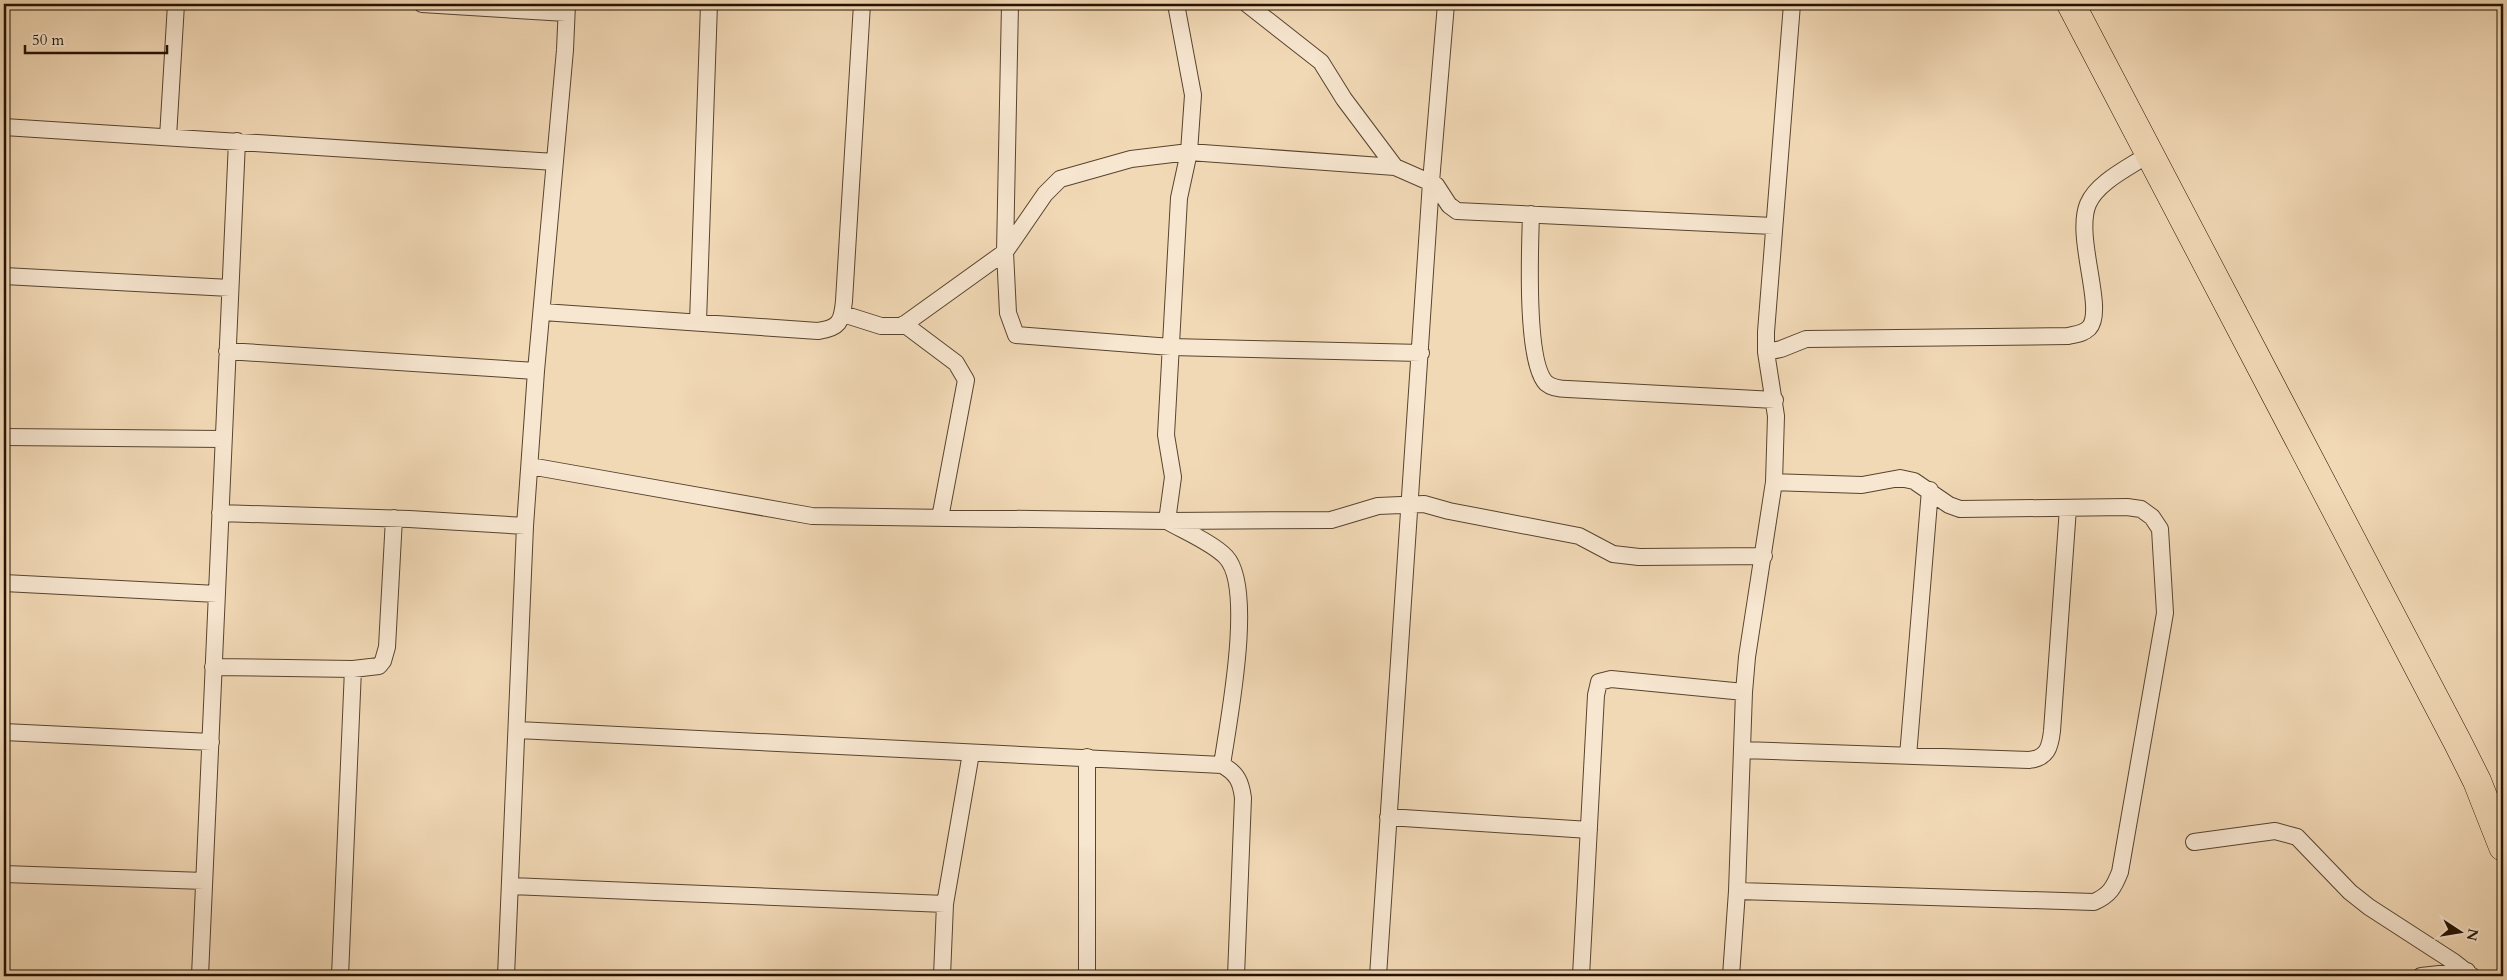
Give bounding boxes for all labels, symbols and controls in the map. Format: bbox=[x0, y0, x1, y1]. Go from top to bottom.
scale bar bbox=[25, 22, 168, 54]
text: 50 m bbox=[32, 30, 64, 50]
north arrow bbox=[2434, 908, 2484, 958]
text: N bbox=[2462, 927, 2483, 943]

